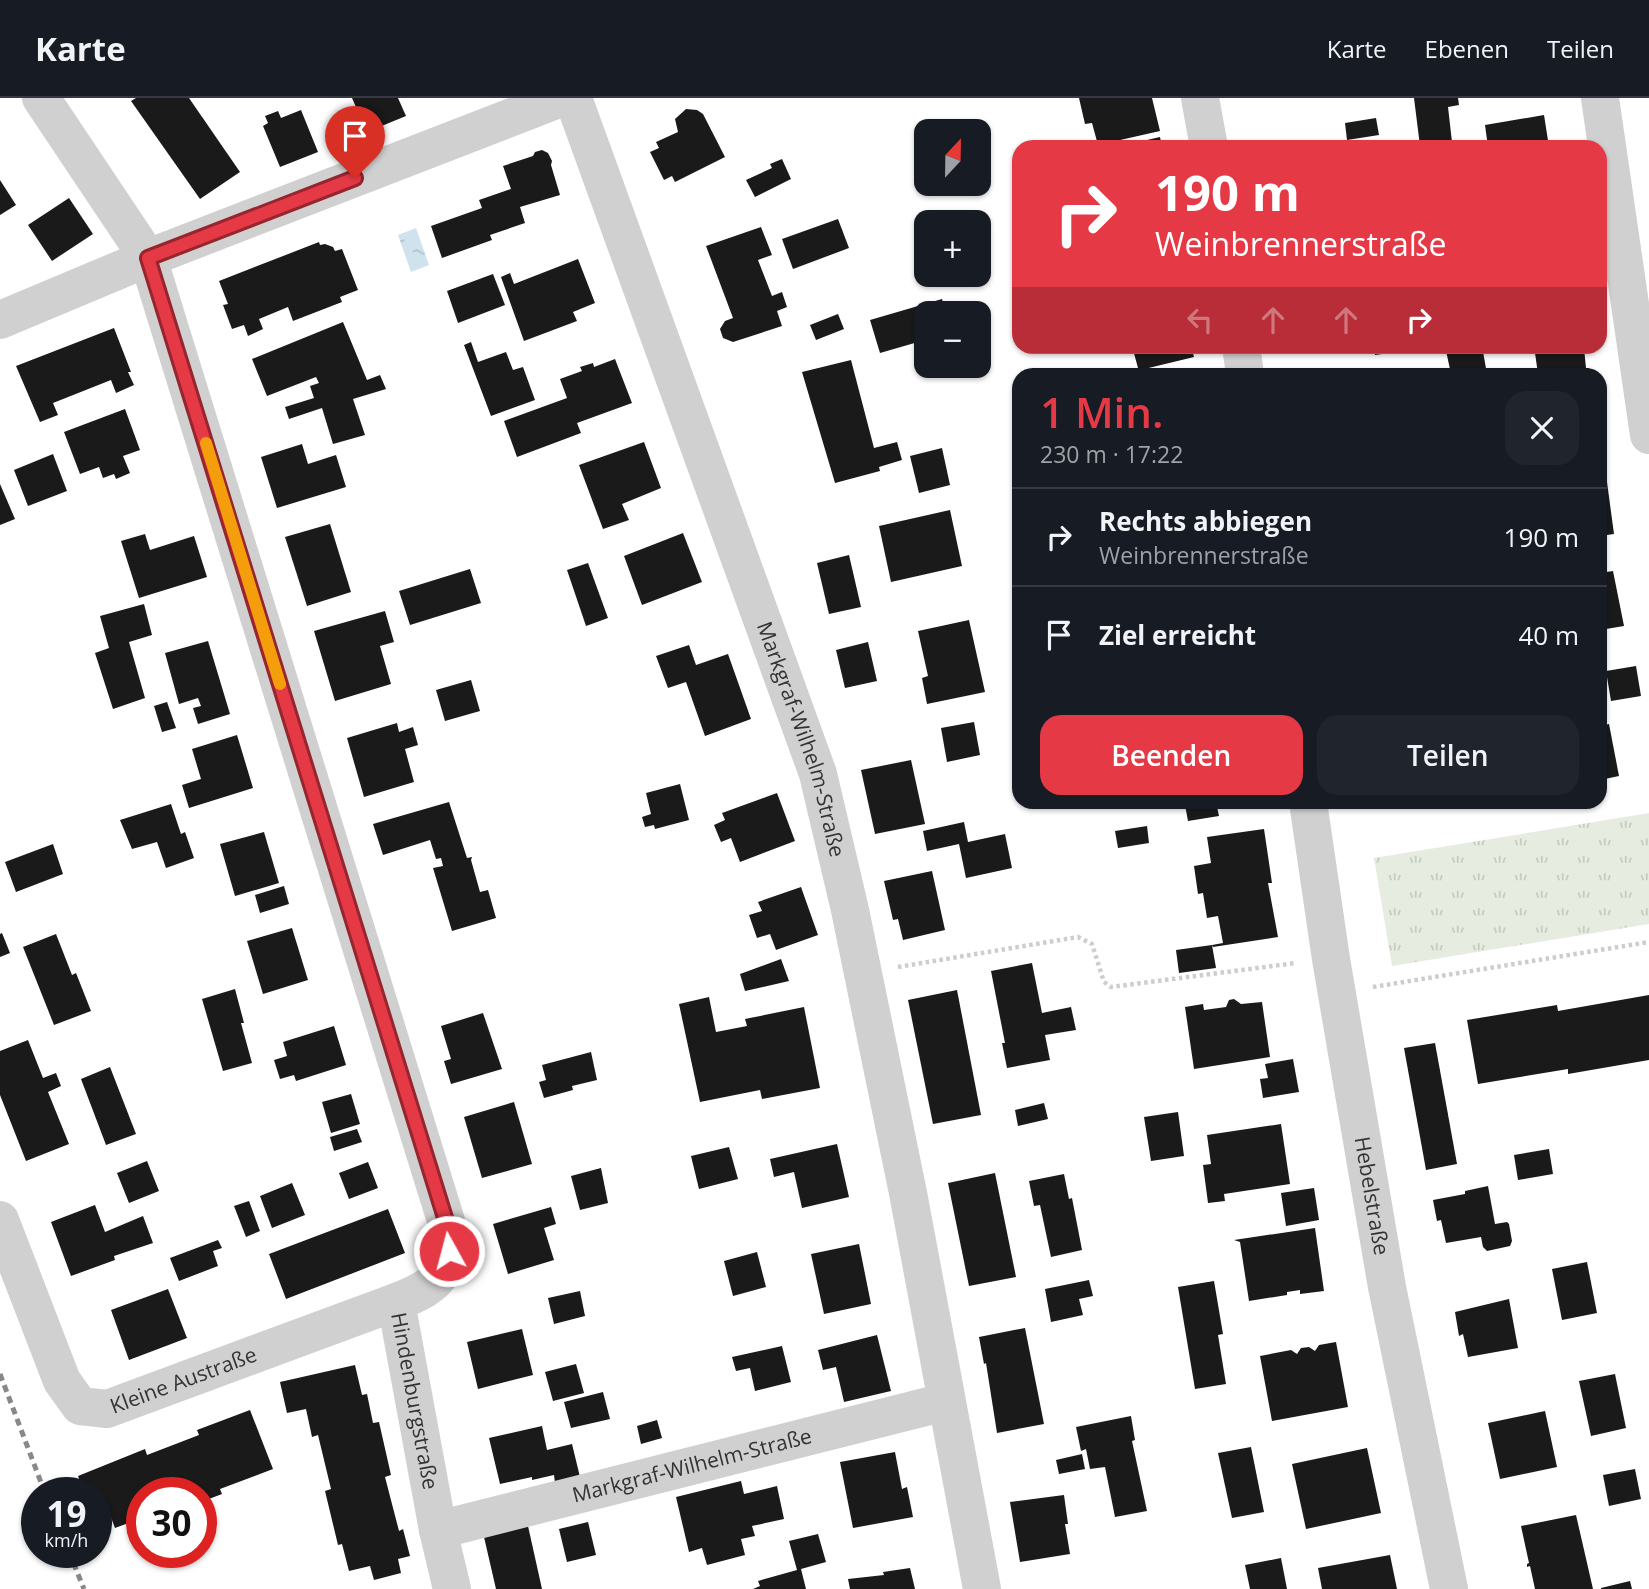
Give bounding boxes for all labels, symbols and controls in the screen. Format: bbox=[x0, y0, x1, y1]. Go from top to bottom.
text: Karte bbox=[35, 26, 126, 71]
text: Karte bbox=[1327, 32, 1387, 65]
text: Ebenen bbox=[1425, 32, 1509, 65]
text: Teilen bbox=[1547, 32, 1614, 65]
pin bbox=[325, 106, 385, 178]
icon: arrive bbox=[336, 117, 374, 155]
north arrow bbox=[914, 119, 990, 196]
map controls bbox=[914, 119, 991, 378]
text: 190 m bbox=[1155, 159, 1300, 225]
icon: right bbox=[1040, 168, 1131, 259]
button: + bbox=[914, 210, 991, 287]
text: Weinbrennerstraße bbox=[1155, 222, 1447, 265]
button: − bbox=[914, 301, 991, 378]
icon: left bbox=[1181, 301, 1219, 339]
icon: ahead bbox=[1254, 301, 1292, 339]
icon: ahead bbox=[1327, 301, 1365, 339]
icon: right bbox=[1400, 301, 1438, 339]
text: 1 Min. bbox=[1040, 383, 1164, 440]
button: close bbox=[1505, 391, 1579, 465]
text: 230 m · 17:22 bbox=[1040, 438, 1183, 470]
text: Rechts abbiegen bbox=[1099, 503, 1312, 539]
icon: right bbox=[1040, 518, 1078, 556]
text: 190 m bbox=[1504, 519, 1579, 555]
text: Weinbrennerstraße bbox=[1099, 539, 1309, 571]
icon: arrive bbox=[1040, 616, 1078, 654]
street label: Markgraf-Wilhelm-Straße bbox=[751, 617, 852, 860]
text: Ziel erreicht bbox=[1099, 617, 1256, 653]
text: 40 m bbox=[1518, 617, 1579, 653]
button: Beenden bbox=[1040, 715, 1303, 795]
button: Teilen bbox=[1317, 715, 1579, 795]
street label: Hebelstraße bbox=[1349, 1134, 1396, 1257]
position arrow bbox=[412, 1214, 486, 1288]
street label: Hindenburgstraße bbox=[385, 1310, 445, 1492]
street label: Kleine Austraße bbox=[106, 1340, 260, 1420]
street label: Markgraf-Wilhelm-Straße bbox=[569, 1421, 815, 1509]
speed limit sign: 30 bbox=[126, 1477, 217, 1568]
text: 19 bbox=[46, 1490, 87, 1537]
text: km/h bbox=[45, 1528, 88, 1552]

